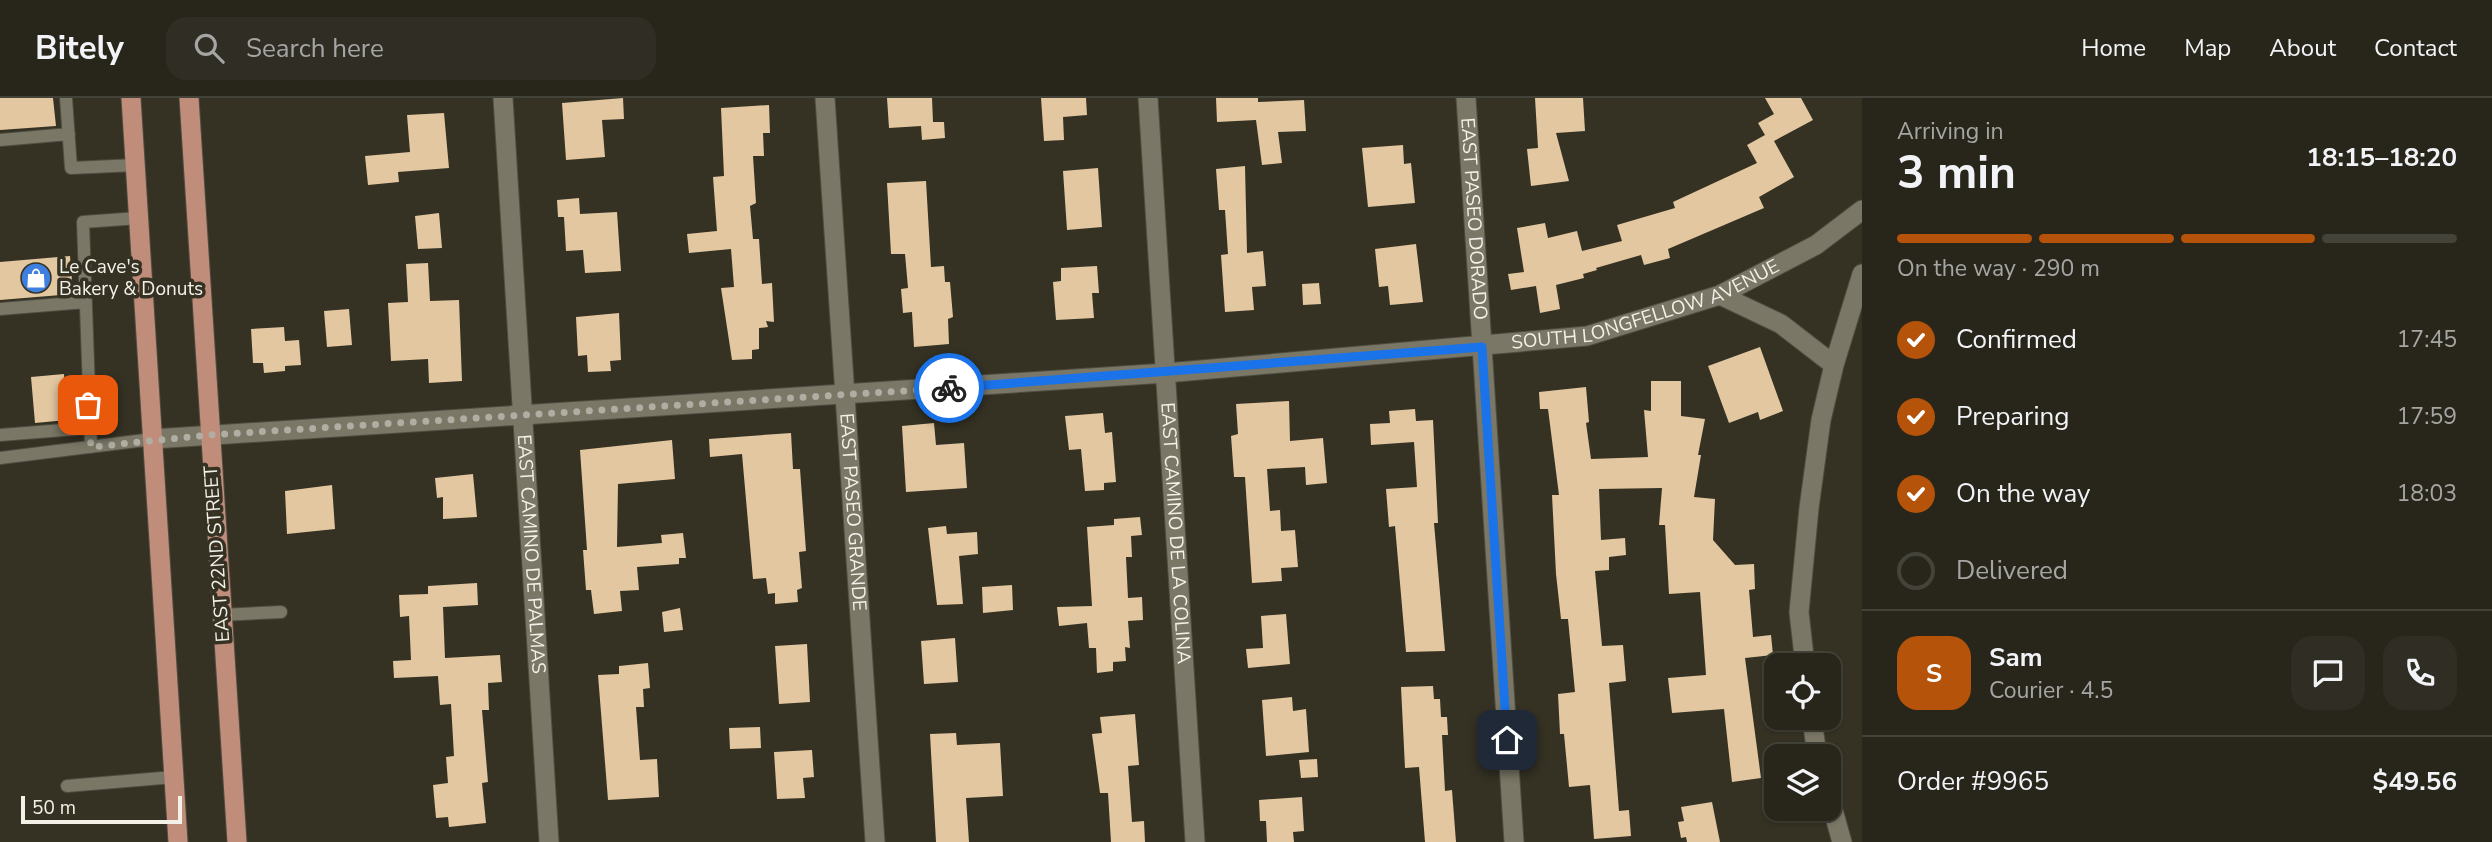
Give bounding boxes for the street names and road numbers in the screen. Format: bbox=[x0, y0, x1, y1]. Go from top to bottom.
street label: EAST PASEO DORADO bbox=[1454, 117, 1493, 321]
street label: SOUTH LONGFELLOW AVENUE bbox=[1510, 253, 1784, 356]
street label: EAST CAMINO DE LA COLINA bbox=[1154, 402, 1197, 665]
street label: EAST PASEO GRANDE bbox=[833, 412, 872, 612]
street label: EAST CAMINO DE PALMAS bbox=[511, 434, 552, 675]
street label: EAST 22ND STREET bbox=[198, 464, 236, 643]

